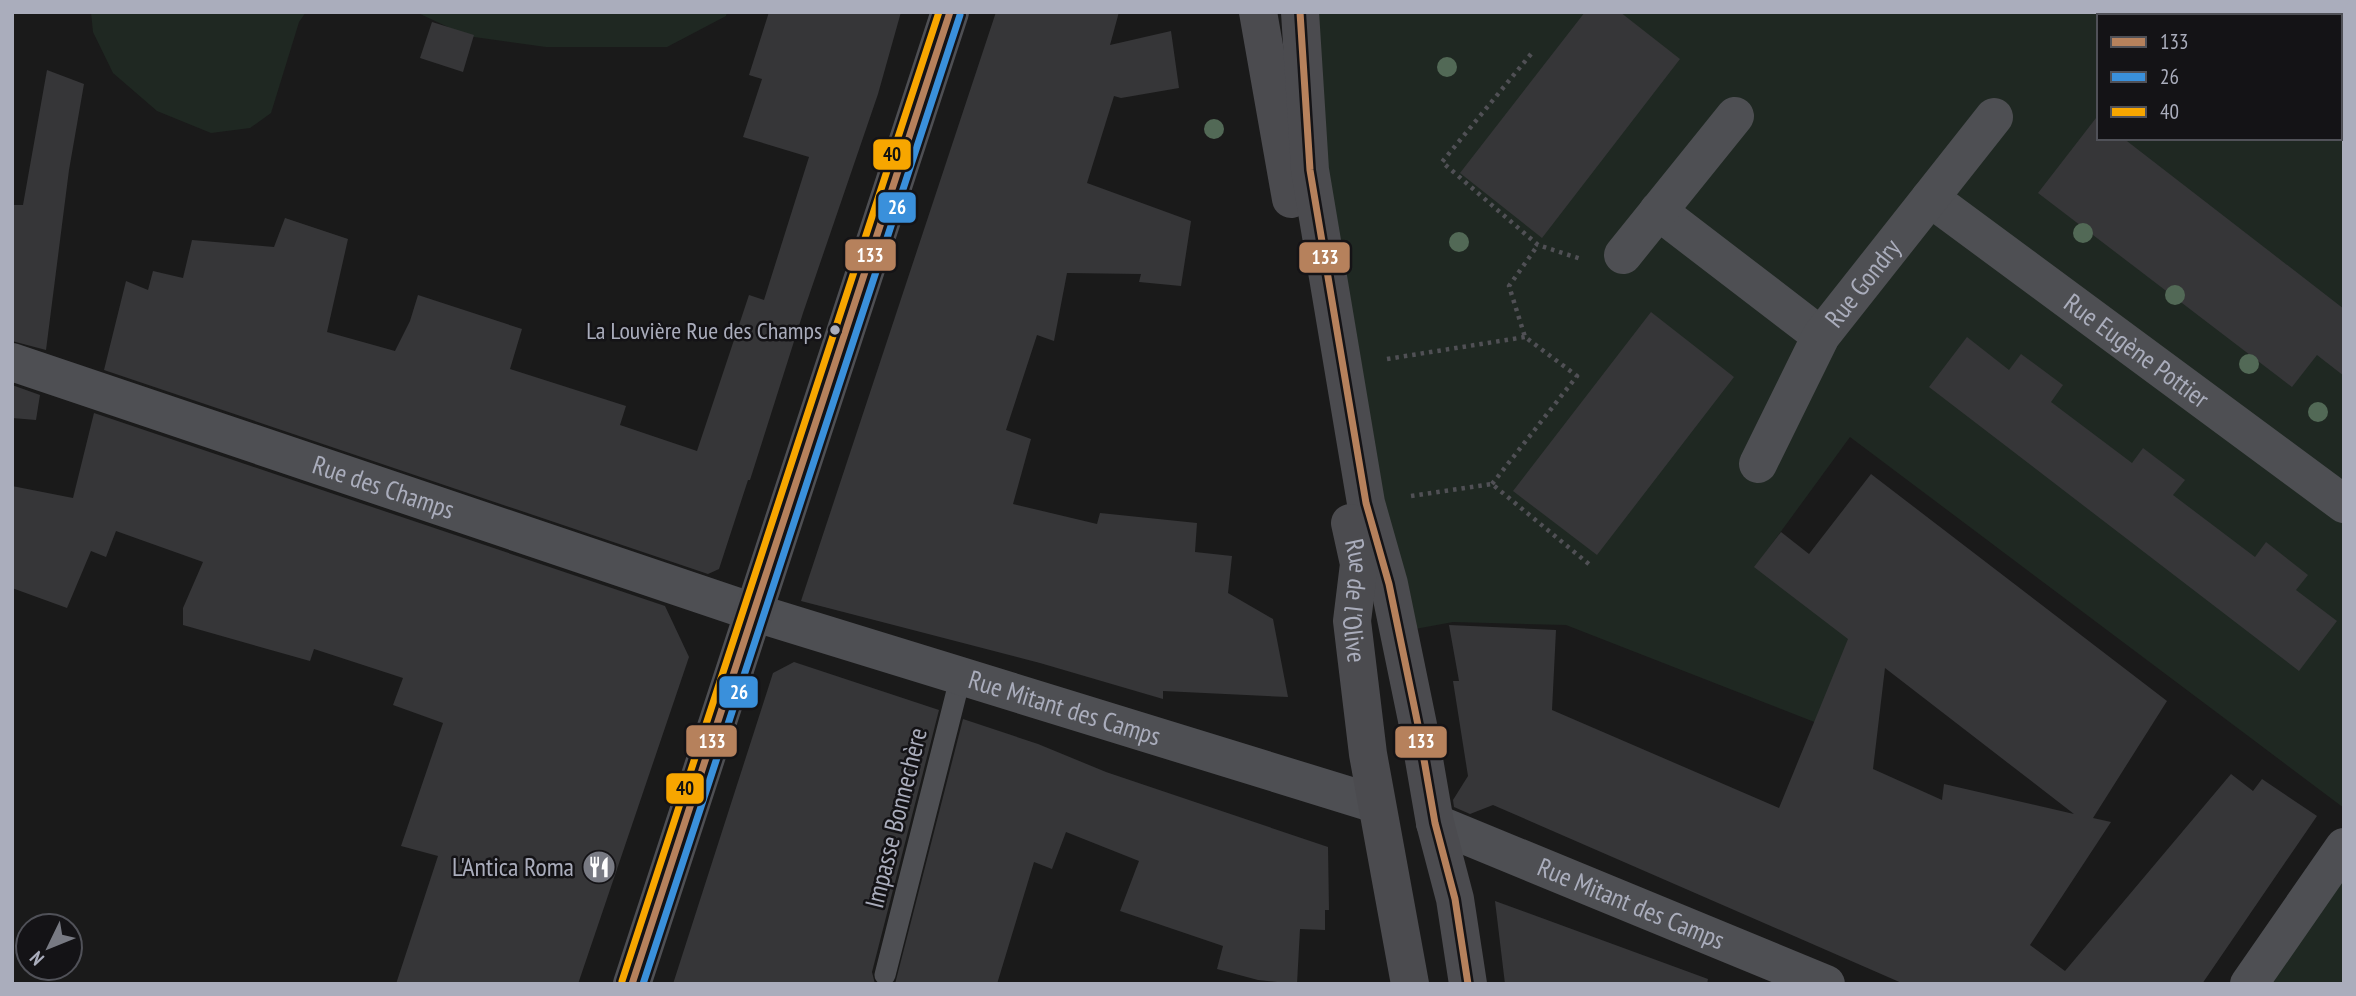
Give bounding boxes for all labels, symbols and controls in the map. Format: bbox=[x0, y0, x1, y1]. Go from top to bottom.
legend bbox=[2097, 14, 2342, 140]
text: 133 bbox=[2160, 28, 2188, 55]
text: 26 bbox=[2160, 63, 2179, 90]
text: 40 bbox=[2160, 98, 2179, 125]
line badge: 40 bbox=[872, 138, 912, 171]
text: 40 bbox=[883, 142, 901, 166]
line badge: 26 bbox=[877, 191, 917, 224]
text: 26 bbox=[888, 195, 906, 219]
street label: Rue Gondry bbox=[1817, 232, 1908, 334]
line badge: 133 bbox=[844, 238, 897, 272]
line badge: 133 bbox=[1298, 241, 1351, 274]
text: 133 bbox=[856, 243, 884, 267]
text: 133 bbox=[1311, 245, 1339, 269]
street label: Rue Eugène Pottier bbox=[2058, 286, 2216, 415]
place label: La Louvière Rue des Champs bbox=[586, 315, 822, 346]
marker: La Louvière Rue des Champs bbox=[828, 323, 842, 337]
street label: Rue des Champs bbox=[309, 448, 459, 526]
street label: Rue de l'Olive bbox=[1336, 536, 1376, 664]
street label: Rue Mitant des Camps bbox=[965, 662, 1165, 753]
line badge: 26 bbox=[718, 675, 759, 709]
text: 26 bbox=[730, 680, 748, 704]
line badge: 133 bbox=[685, 724, 738, 758]
street label: Impasse Bonnechère bbox=[857, 724, 934, 911]
line badge: 133 bbox=[1394, 725, 1448, 759]
text: 133 bbox=[698, 729, 726, 753]
text: 133 bbox=[1407, 729, 1435, 753]
line badge: 40 bbox=[665, 772, 705, 805]
text: 40 bbox=[676, 776, 694, 800]
restaurant icon: L'Antica Roma bbox=[580, 848, 618, 886]
place label: L'Antica Roma bbox=[452, 850, 574, 883]
street label: Rue Mitant des Camps bbox=[1533, 850, 1730, 956]
north arrow bbox=[14, 912, 84, 982]
text: N bbox=[24, 947, 49, 971]

